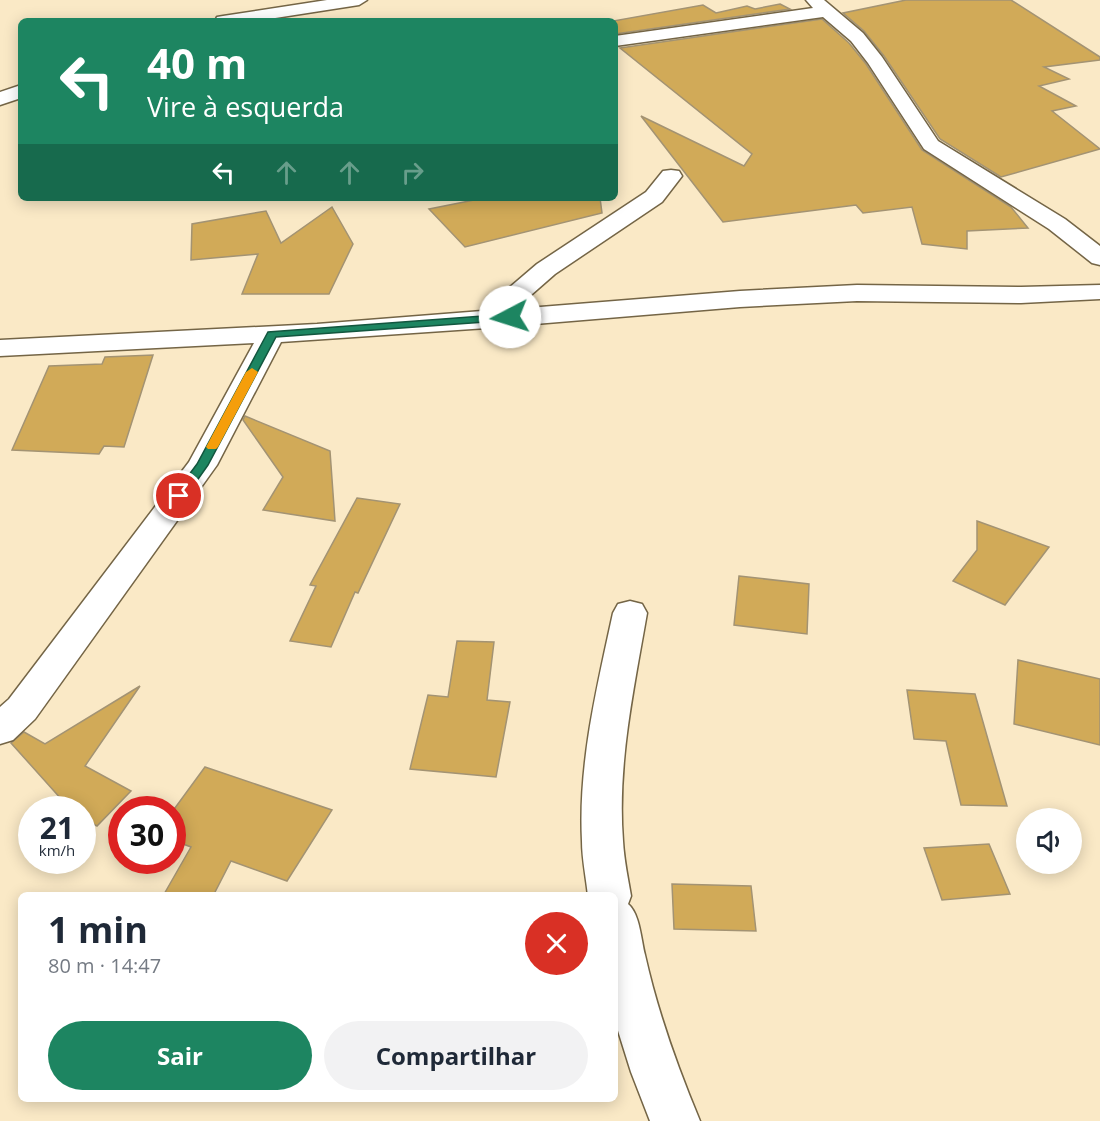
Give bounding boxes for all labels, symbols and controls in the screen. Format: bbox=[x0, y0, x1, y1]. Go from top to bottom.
text: 40 m bbox=[147, 34, 247, 91]
icon: left bbox=[48, 42, 126, 120]
text: Vire à esquerda bbox=[147, 88, 344, 125]
icon: left bbox=[207, 156, 240, 189]
icon: ahead bbox=[270, 156, 303, 189]
icon: ahead bbox=[333, 156, 366, 189]
icon: right bbox=[396, 156, 429, 189]
position arrow bbox=[478, 285, 542, 349]
pin bbox=[153, 470, 204, 521]
icon: arrive bbox=[162, 479, 195, 512]
speed limit sign: 30 bbox=[108, 796, 186, 874]
text: 21 bbox=[40, 807, 74, 848]
map controls bbox=[1016, 808, 1082, 874]
button: sound bbox=[1016, 808, 1082, 874]
text: km/h bbox=[39, 840, 75, 860]
text: 1 min bbox=[48, 905, 148, 954]
button: close bbox=[525, 912, 588, 975]
text: 80 m · 14:47 bbox=[48, 952, 161, 979]
button: Sair bbox=[48, 1021, 312, 1090]
button: Compartilhar bbox=[324, 1021, 588, 1090]

